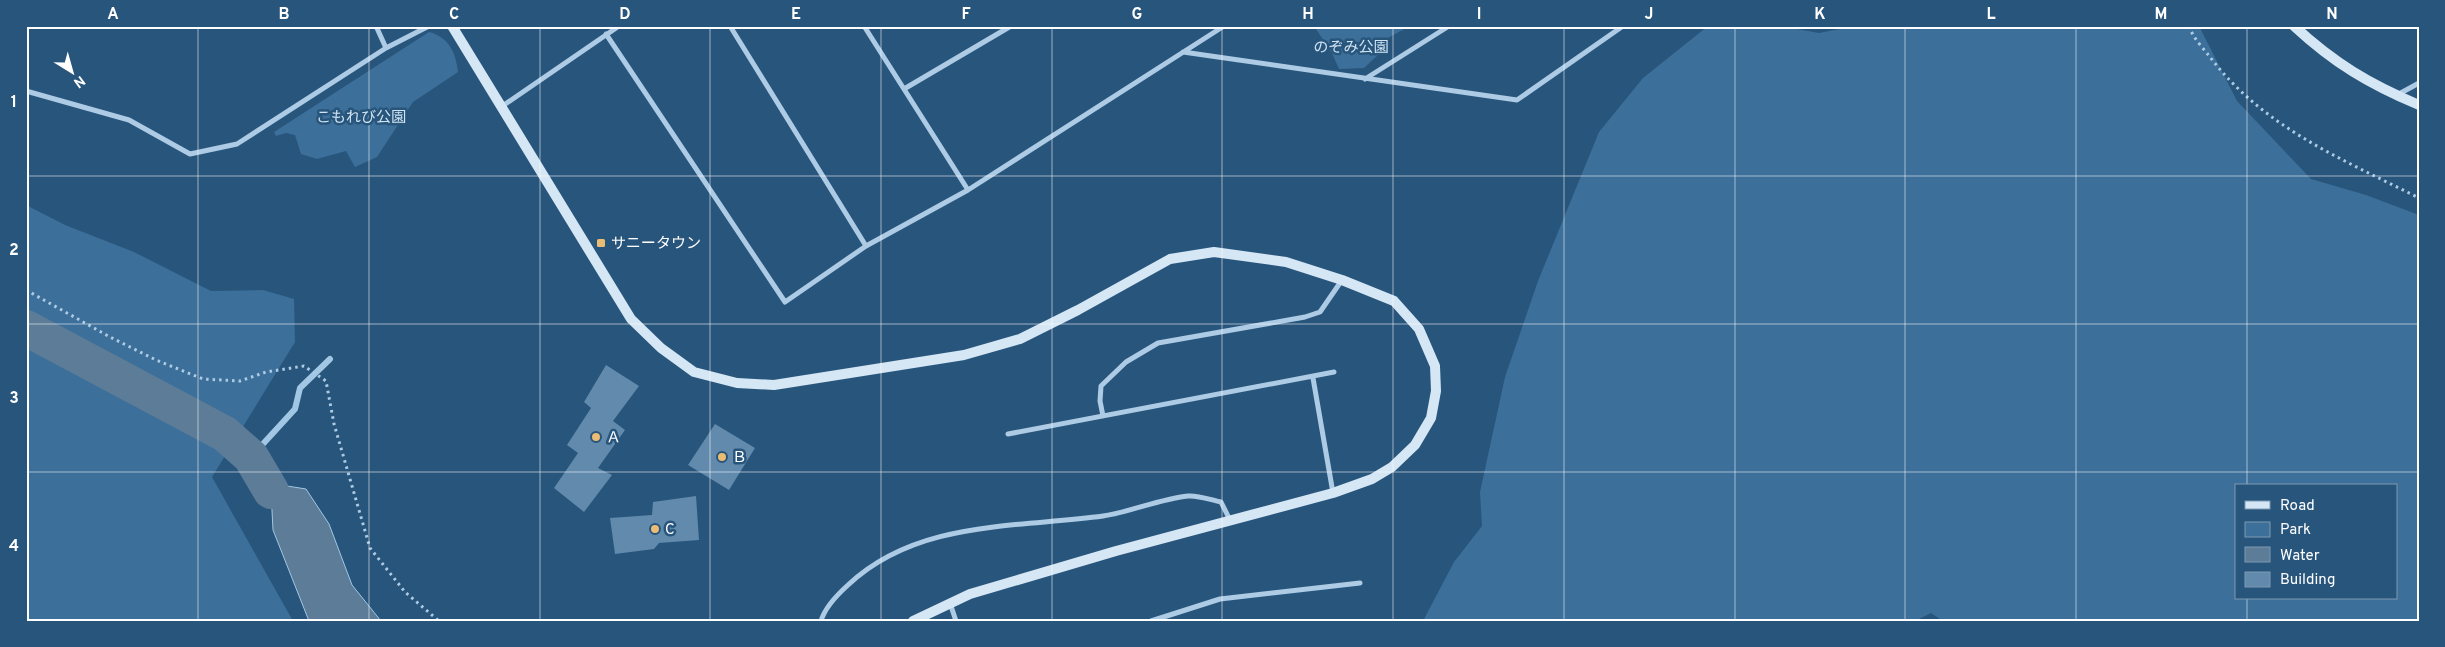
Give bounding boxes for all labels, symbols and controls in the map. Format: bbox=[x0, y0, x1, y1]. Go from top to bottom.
text: A bbox=[107, 5, 119, 25]
text: B bbox=[278, 5, 290, 25]
text: C bbox=[449, 5, 459, 25]
text: D bbox=[619, 5, 631, 25]
text: E bbox=[791, 5, 801, 25]
text: F bbox=[961, 5, 971, 25]
text: G bbox=[1132, 5, 1142, 25]
text: H bbox=[1302, 5, 1314, 25]
text: I bbox=[1477, 5, 1481, 25]
text: J bbox=[1645, 5, 1653, 25]
text: K bbox=[1814, 5, 1826, 25]
text: L bbox=[1986, 5, 1996, 25]
text: M bbox=[2155, 5, 2167, 25]
text: N bbox=[2326, 5, 2338, 25]
park label: のぞみ公園 bbox=[1313, 39, 1389, 58]
north arrow bbox=[48, 48, 98, 98]
text: N bbox=[70, 71, 88, 91]
text: 1 bbox=[11, 93, 17, 113]
park label: こもれび公園 bbox=[316, 109, 406, 128]
place label: サニータウン bbox=[611, 235, 701, 254]
marker: サニータウン bbox=[595, 237, 607, 249]
text: 2 bbox=[9, 241, 19, 261]
text: 3 bbox=[9, 389, 19, 409]
place label: Ａ bbox=[606, 429, 621, 448]
marker: Ａ bbox=[590, 431, 602, 443]
place label: Ｂ bbox=[732, 449, 747, 468]
marker: Ｂ bbox=[716, 451, 728, 463]
legend bbox=[2235, 484, 2398, 600]
text: Road bbox=[2280, 497, 2315, 516]
place label: C bbox=[665, 521, 675, 540]
text: Park bbox=[2280, 521, 2311, 540]
marker: C bbox=[649, 523, 661, 535]
text: 4 bbox=[9, 537, 19, 557]
text: Water bbox=[2280, 547, 2320, 566]
text: Building bbox=[2280, 571, 2335, 590]

